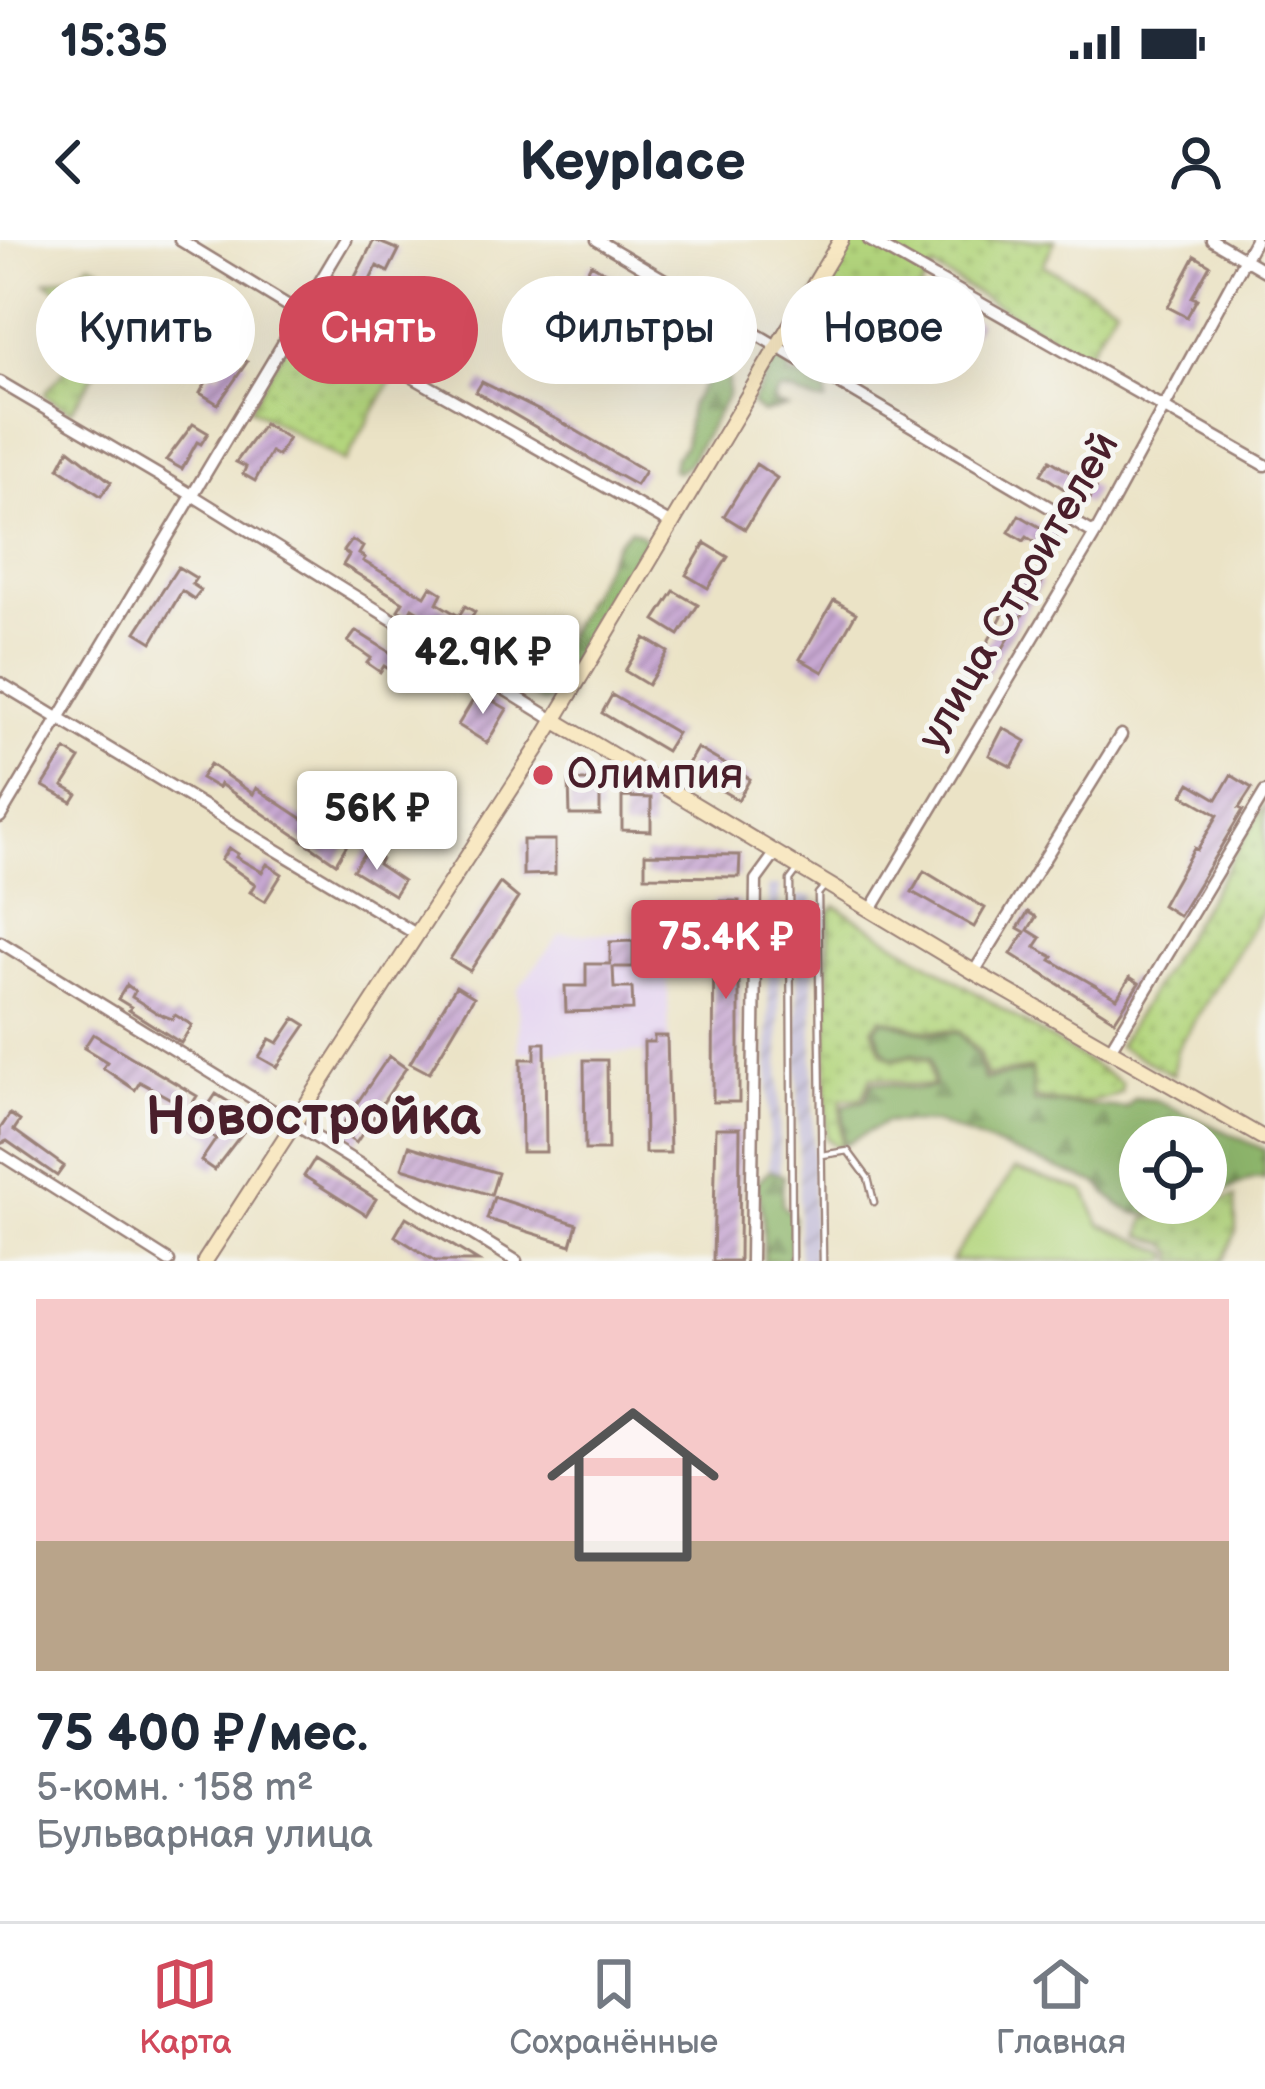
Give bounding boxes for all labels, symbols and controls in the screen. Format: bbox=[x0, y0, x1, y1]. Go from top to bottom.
text: 15:35 bbox=[60, 15, 168, 70]
icon: back bbox=[36, 129, 102, 195]
icon: person bbox=[1163, 129, 1229, 195]
text: Keyplace bbox=[519, 130, 746, 195]
chip: Купить bbox=[36, 276, 255, 384]
chip: Снять bbox=[279, 276, 478, 384]
chip: Фильтры bbox=[502, 276, 757, 384]
chip: Новое bbox=[781, 276, 985, 384]
street label: улица Строителей bbox=[907, 423, 1131, 759]
pin: 42.9K ₽ bbox=[372, 615, 594, 717]
text: 42.9K ₽ bbox=[414, 630, 552, 677]
place label: Олимпия bbox=[567, 750, 743, 801]
marker: Олимпия bbox=[530, 762, 556, 788]
pin: 56K ₽ bbox=[293, 771, 461, 873]
text: 56K ₽ bbox=[324, 786, 430, 833]
pin: 75.4K ₽ bbox=[615, 900, 837, 1002]
text: 75.4K ₽ bbox=[658, 915, 794, 962]
district label: Новостройка bbox=[145, 1085, 481, 1150]
map controls bbox=[1119, 1116, 1227, 1224]
button: locate bbox=[1119, 1116, 1227, 1224]
icon: home bbox=[525, 1377, 741, 1593]
text: 75 400 ₽/мес. bbox=[36, 1704, 368, 1765]
text: 5-комн. · 158 m² bbox=[36, 1765, 314, 1812]
text: Бульварная улица bbox=[36, 1812, 373, 1859]
tab: Карта bbox=[139, 1951, 232, 2063]
tab: Сохранённые bbox=[510, 1951, 718, 2063]
tab: Главная bbox=[996, 1951, 1126, 2063]

